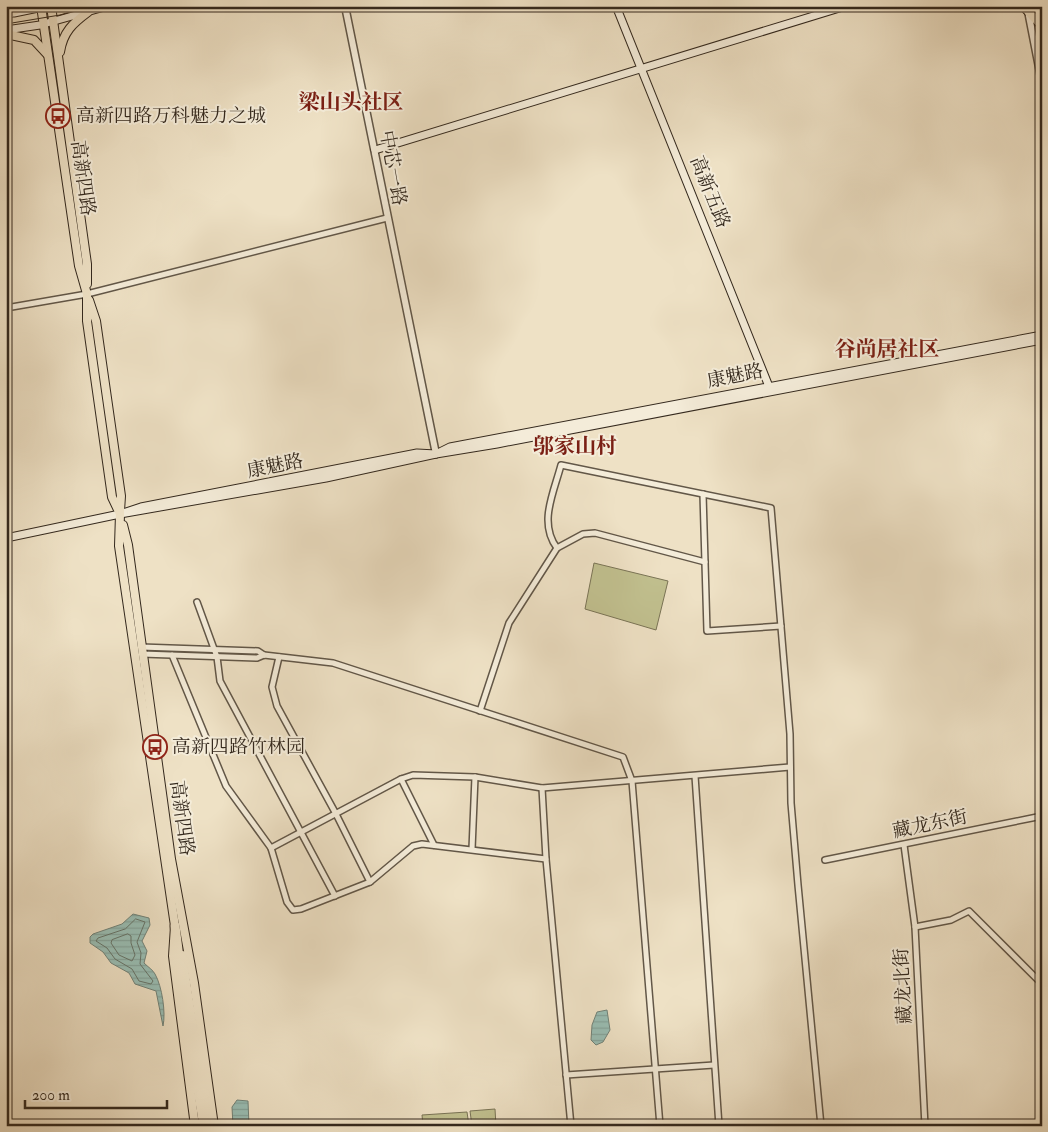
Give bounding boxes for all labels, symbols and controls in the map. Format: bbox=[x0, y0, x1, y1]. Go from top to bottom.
district label: 梁山头社区 bbox=[299, 89, 404, 116]
bus stop icon: 高新四路万科魅力之城 bbox=[45, 103, 71, 129]
place label: 高新四路万科魅力之城 bbox=[76, 104, 266, 128]
street label: 中芯一路 bbox=[375, 128, 411, 208]
street label: 高新四路 bbox=[66, 139, 100, 217]
street label: 高新五路 bbox=[685, 152, 735, 232]
district label: 谷尚居社区 bbox=[835, 336, 940, 363]
street label: 康魅路 bbox=[705, 359, 765, 393]
district label: 邬家山村 bbox=[533, 433, 617, 460]
street label: 康魅路 bbox=[245, 449, 305, 483]
bus stop icon: 高新四路竹林园 bbox=[142, 734, 168, 760]
place label: 高新四路竹林园 bbox=[172, 735, 305, 759]
street label: 高新四路 bbox=[165, 779, 199, 857]
street label: 藏龙东街 bbox=[890, 804, 970, 844]
street label: 藏龙北街 bbox=[889, 947, 917, 1025]
scale bar bbox=[25, 1077, 168, 1109]
text: 200 m bbox=[32, 1086, 70, 1105]

